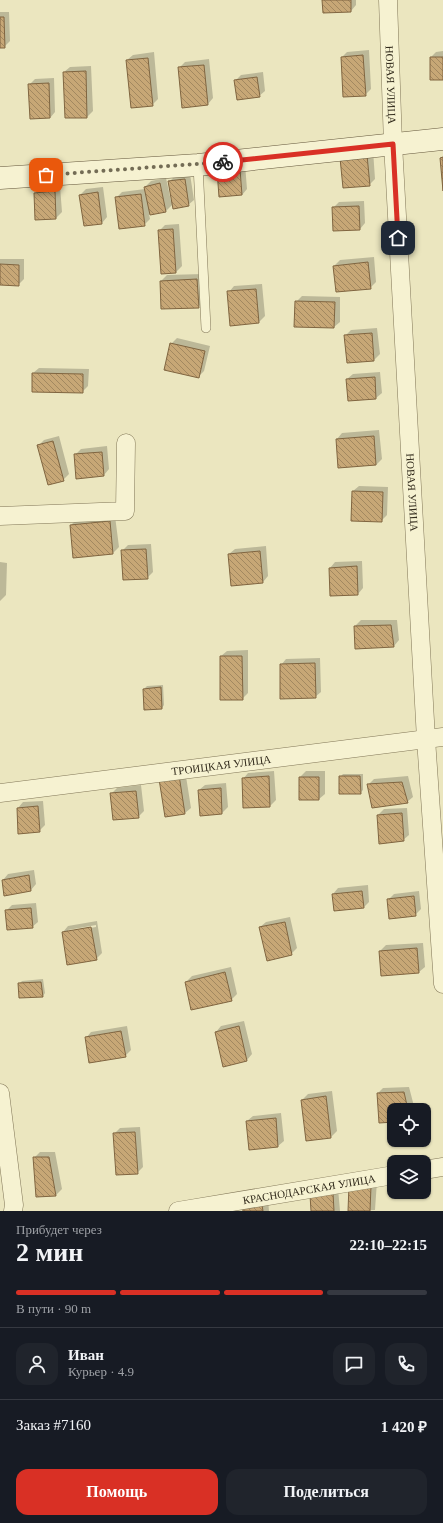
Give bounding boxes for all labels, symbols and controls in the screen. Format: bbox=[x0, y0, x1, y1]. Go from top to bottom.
street label: НОВАЯ УЛИЦА bbox=[384, 46, 398, 124]
courier bbox=[203, 142, 243, 182]
icon: bike bbox=[212, 151, 234, 173]
pin bbox=[29, 158, 63, 192]
icon: bag bbox=[35, 164, 57, 186]
pin bbox=[381, 221, 415, 255]
icon: home bbox=[387, 227, 409, 249]
street label: НОВАЯ УЛИЦА bbox=[404, 453, 420, 532]
street label: ТРОИЦКАЯ УЛИЦА bbox=[171, 753, 272, 777]
map controls bbox=[387, 1103, 431, 1199]
button: locate bbox=[387, 1103, 431, 1147]
button: layers bbox=[387, 1155, 431, 1199]
street label: КРАСНОДАРСКАЯ УЛИЦА bbox=[242, 1172, 377, 1206]
text: Прибудет через bbox=[16, 1222, 102, 1237]
text: 22:10–22:15 bbox=[350, 1237, 427, 1253]
text: 2 мин bbox=[16, 1238, 83, 1267]
text: В пути · 90 m bbox=[16, 1301, 91, 1316]
button: person bbox=[16, 1343, 58, 1385]
button: chat bbox=[333, 1343, 375, 1385]
button: phone bbox=[385, 1343, 427, 1385]
text: Иван bbox=[68, 1347, 104, 1363]
text: Курьер · 4.9 bbox=[68, 1364, 134, 1379]
text: Заказ #7160 bbox=[16, 1417, 91, 1433]
text: 1 420 ₽ bbox=[381, 1419, 427, 1435]
button: Помощь bbox=[16, 1469, 218, 1515]
button: Поделиться bbox=[226, 1469, 427, 1515]

